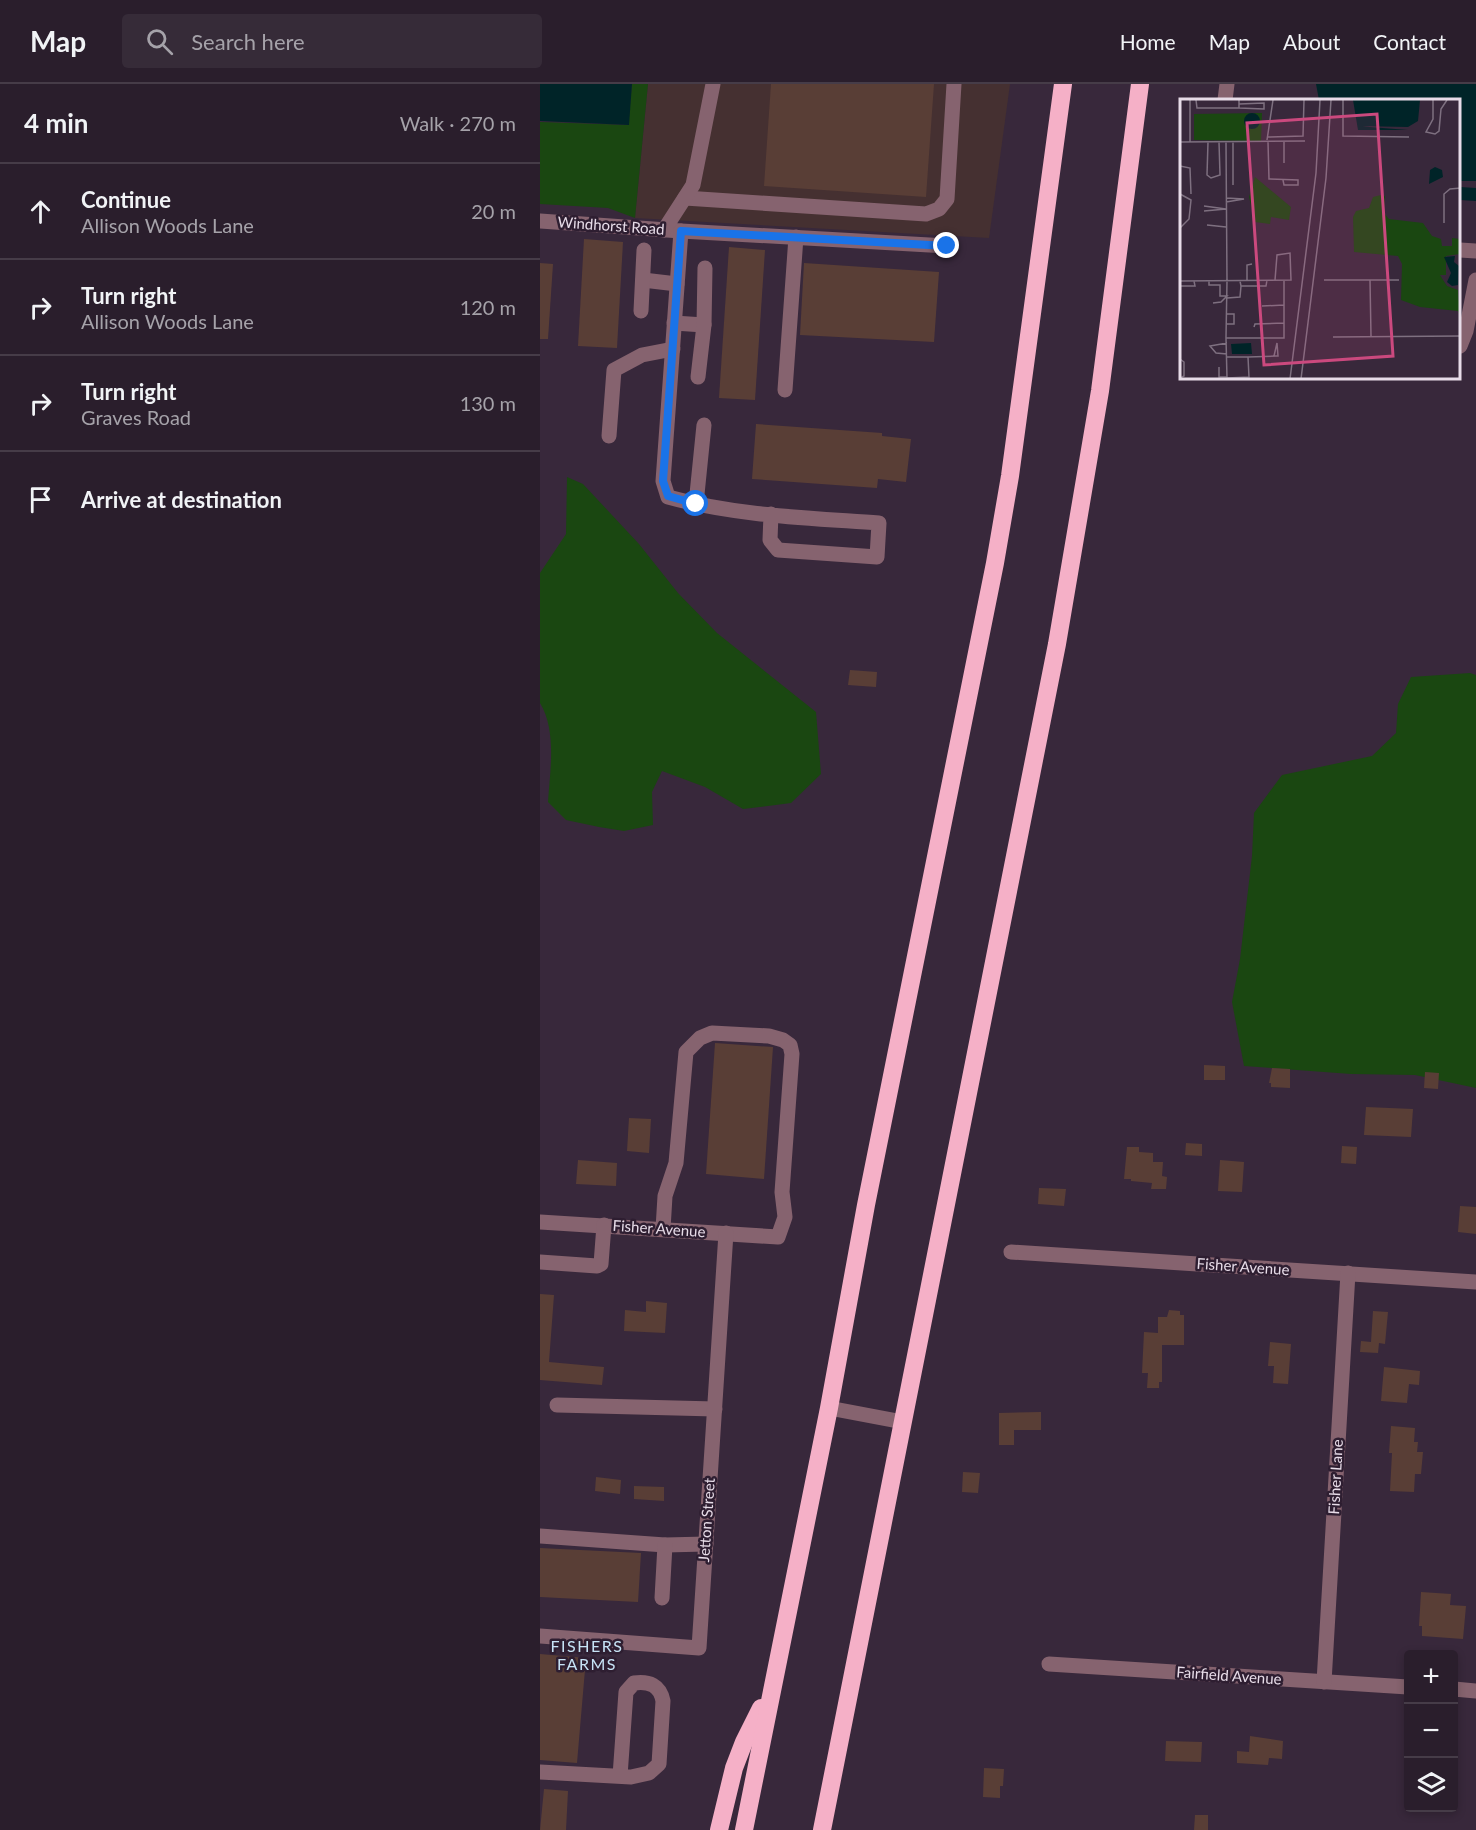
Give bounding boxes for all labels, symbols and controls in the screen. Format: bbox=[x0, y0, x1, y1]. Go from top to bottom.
search box bbox=[122, 14, 542, 68]
text: Map bbox=[30, 24, 86, 58]
icon: search bbox=[143, 25, 176, 58]
text: Search here bbox=[191, 28, 305, 55]
text: Home bbox=[1120, 29, 1176, 54]
text: Map bbox=[1209, 29, 1250, 54]
text: About bbox=[1283, 29, 1340, 54]
text: Contact bbox=[1373, 29, 1446, 54]
inset map bbox=[1180, 99, 1461, 380]
text: 4 min bbox=[24, 107, 88, 139]
text: Walk · 270 m bbox=[400, 111, 516, 135]
text: Continue bbox=[81, 186, 171, 213]
icon: ahead bbox=[24, 195, 57, 228]
text: 20 m bbox=[471, 199, 516, 223]
street label: Windhorst Road bbox=[557, 212, 665, 238]
text: Allison Woods Lane bbox=[81, 213, 254, 237]
route end bbox=[933, 232, 959, 258]
text: Turn right bbox=[81, 282, 176, 309]
icon: right bbox=[24, 291, 57, 324]
text: 120 m bbox=[460, 295, 516, 319]
text: Allison Woods Lane bbox=[81, 309, 254, 333]
text: Turn right bbox=[81, 378, 176, 405]
icon: right bbox=[24, 387, 57, 420]
text: 130 m bbox=[460, 391, 516, 415]
text: Graves Road bbox=[81, 405, 191, 429]
icon: arrive bbox=[24, 483, 57, 516]
text: Arrive at destination bbox=[81, 486, 282, 513]
route start bbox=[682, 490, 708, 516]
street label: Fisher Avenue bbox=[612, 1216, 706, 1240]
street label: Fisher Avenue bbox=[1196, 1254, 1290, 1278]
street label: Fisher Lane bbox=[1324, 1439, 1346, 1515]
street label: Jetton Street bbox=[694, 1477, 718, 1563]
district label: FISHERS FARMS bbox=[551, 1636, 623, 1673]
map controls bbox=[1404, 1650, 1458, 1812]
button: + bbox=[1404, 1650, 1458, 1704]
street label: Fairfield Avenue bbox=[1176, 1662, 1282, 1688]
button: − bbox=[1404, 1704, 1458, 1758]
button: layers bbox=[1404, 1758, 1458, 1812]

